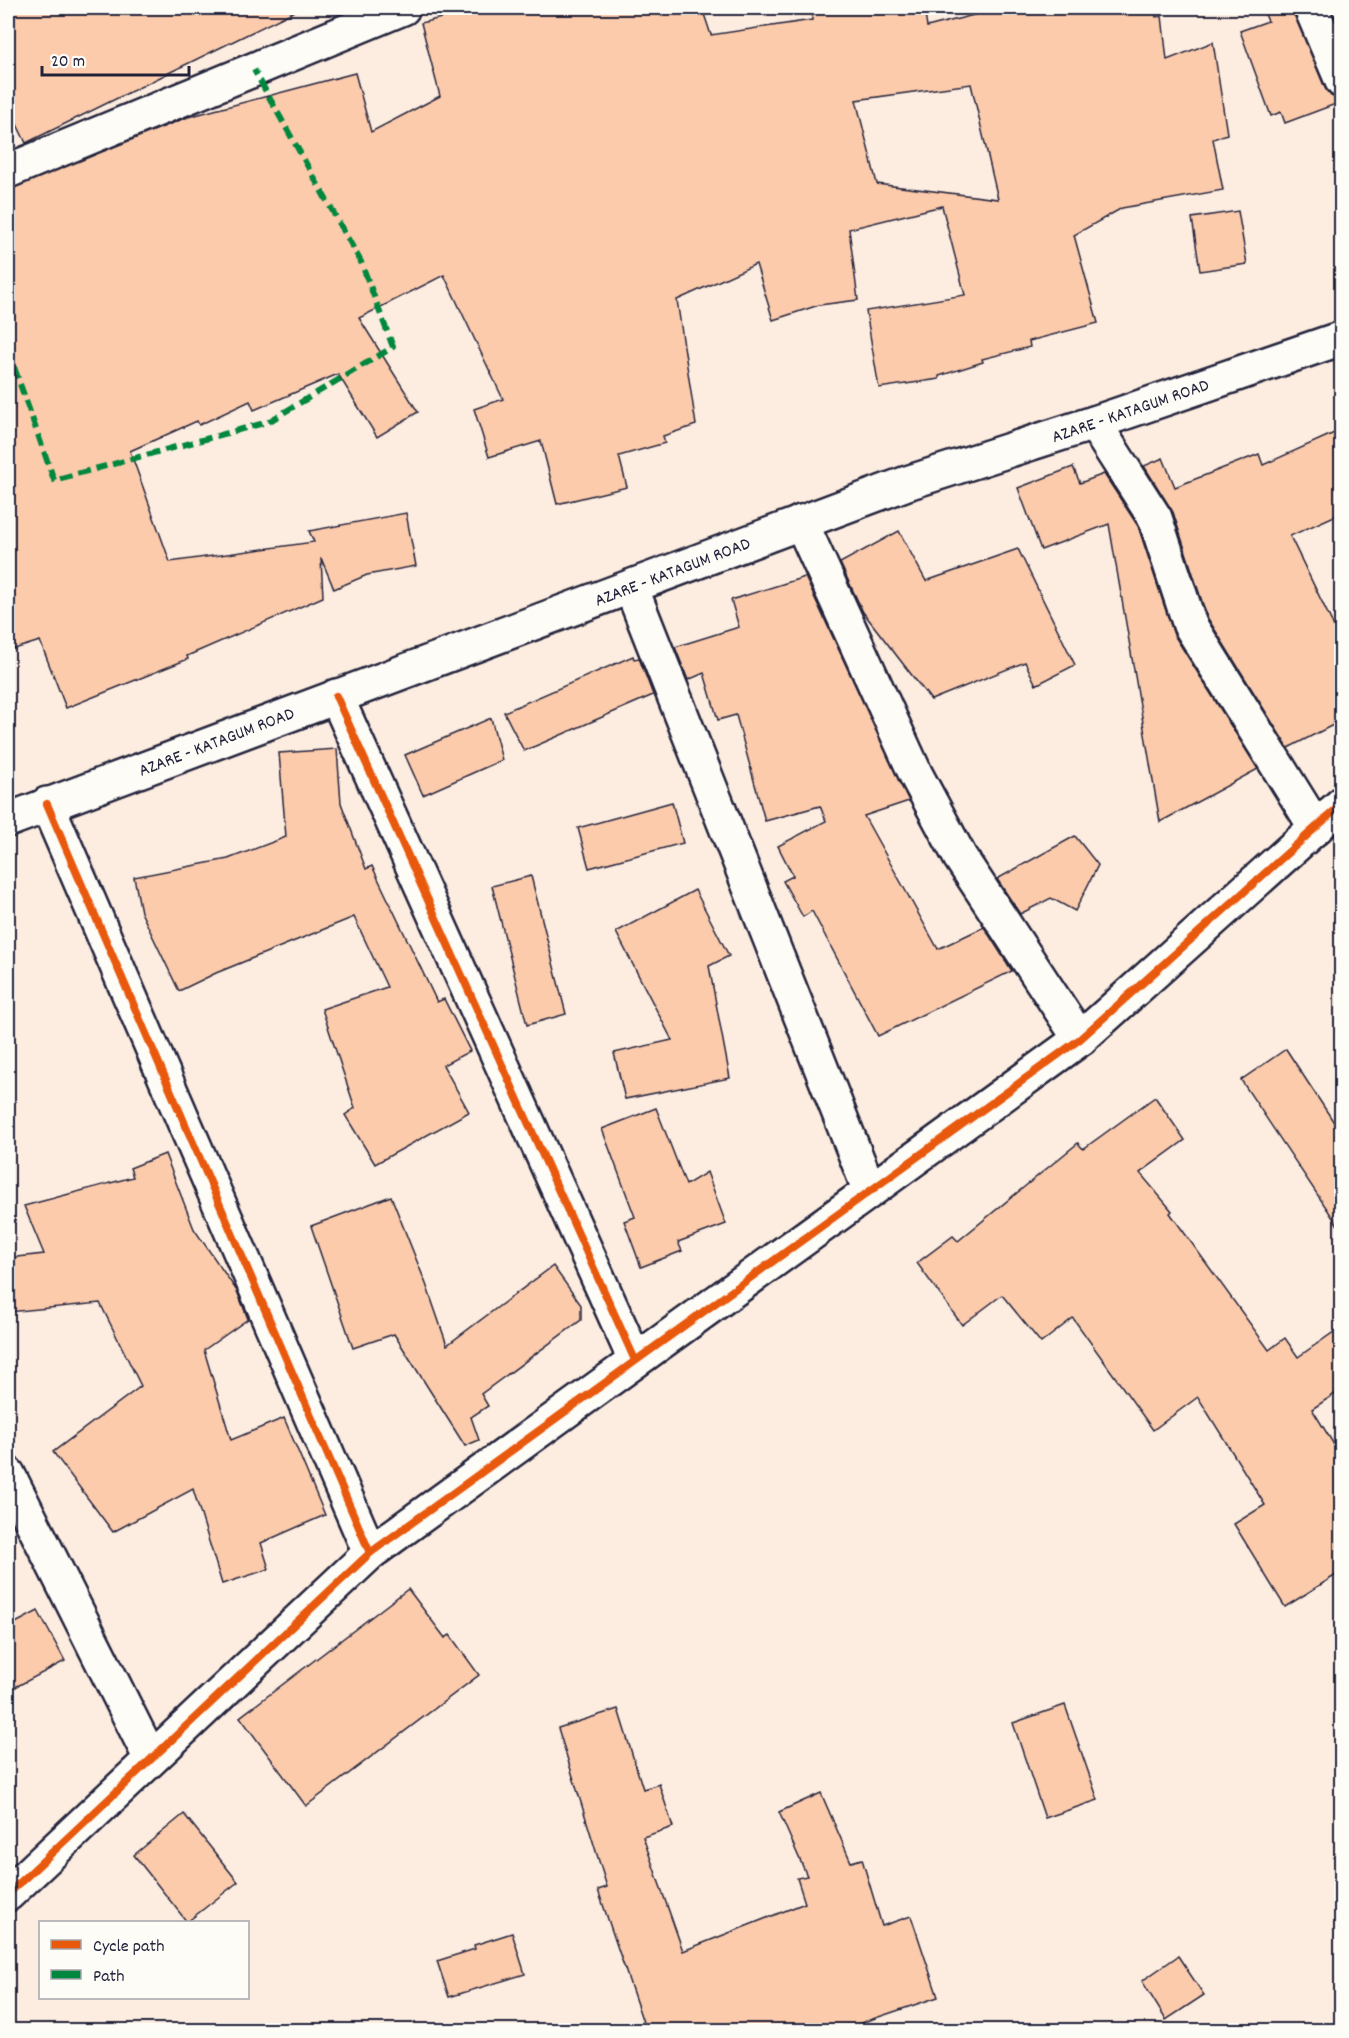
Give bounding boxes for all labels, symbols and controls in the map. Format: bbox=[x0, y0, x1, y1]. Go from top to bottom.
scale bar bbox=[42, 39, 189, 77]
text: 20 m bbox=[51, 50, 85, 75]
street label: AZARE - KATAGUM ROAD bbox=[1049, 374, 1213, 451]
street label: AZARE - KATAGUM ROAD bbox=[592, 532, 754, 615]
street label: AZARE - KATAGUM ROAD bbox=[136, 702, 298, 785]
legend bbox=[39, 1921, 249, 1999]
text: Cycle path bbox=[93, 1935, 164, 1960]
text: Path bbox=[93, 1965, 125, 1990]

